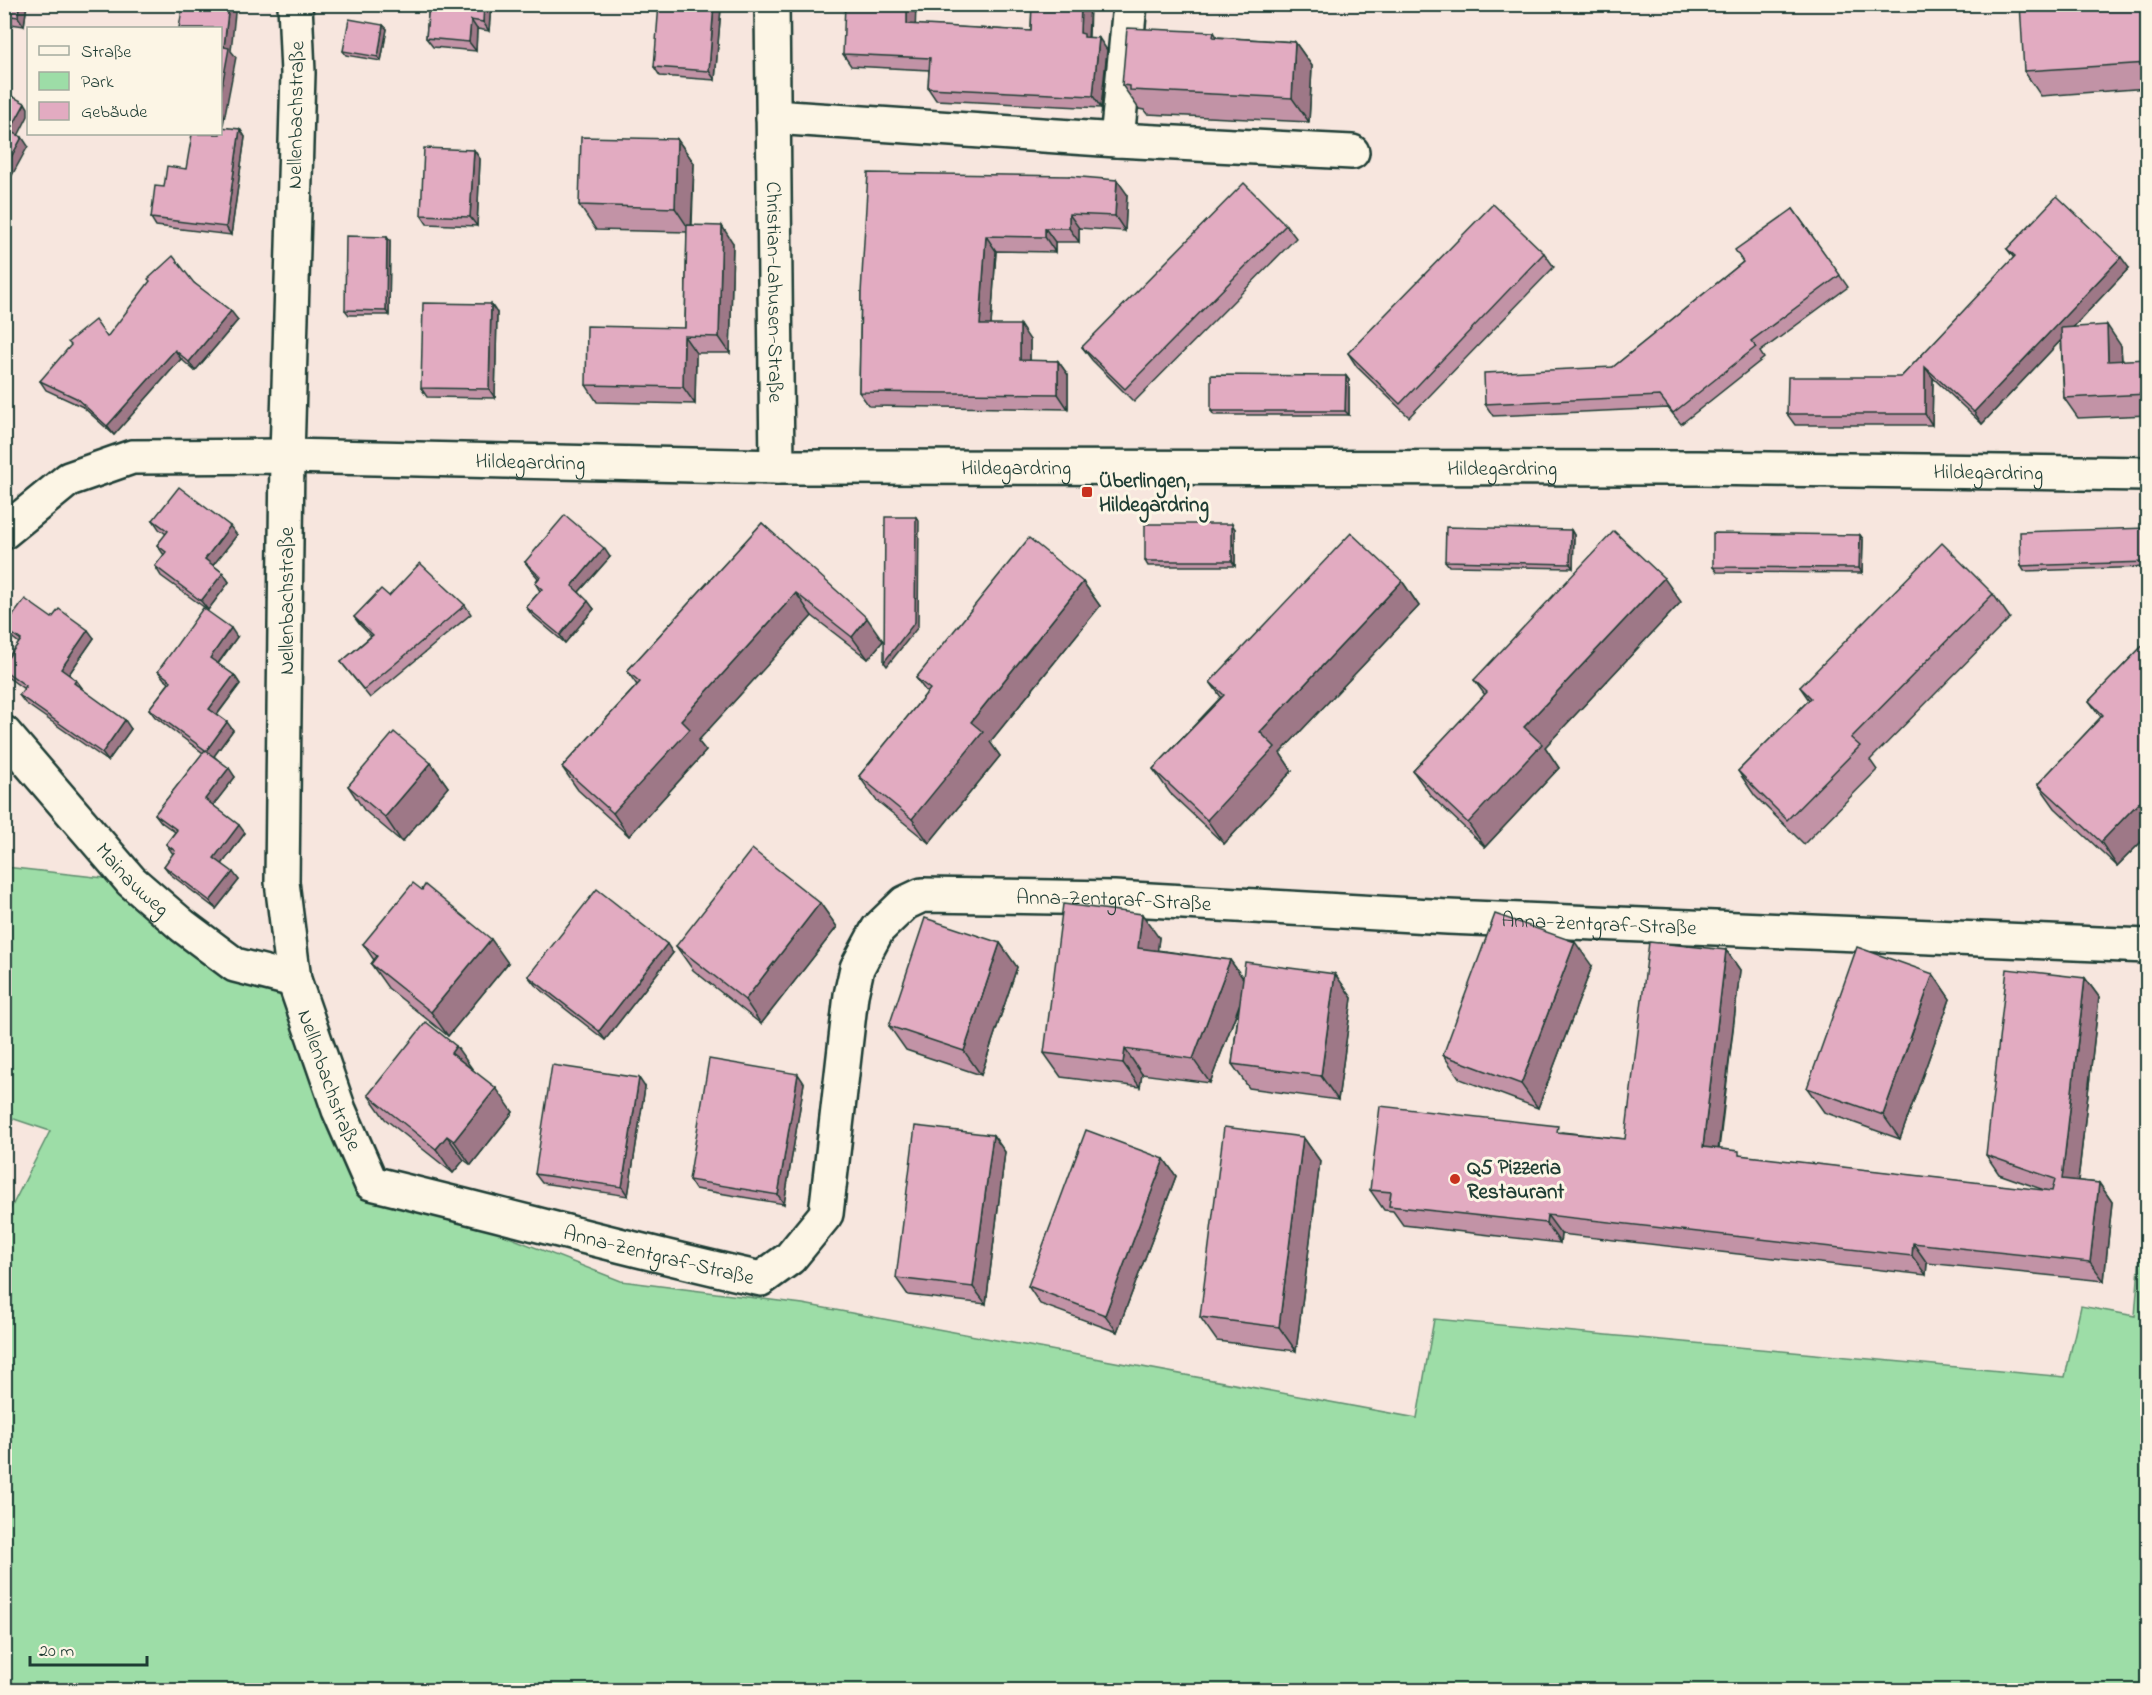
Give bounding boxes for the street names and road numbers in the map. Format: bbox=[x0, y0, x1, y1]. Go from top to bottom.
street label: Nellenbachstraße bbox=[281, 40, 313, 189]
street label: Christian-Lahusen-Straße bbox=[757, 181, 789, 403]
street label: Hildegardring bbox=[475, 447, 586, 482]
street label: Hildegardring bbox=[961, 454, 1071, 486]
street label: Hildegardring bbox=[1447, 455, 1557, 487]
street label: Hildegardring bbox=[1933, 458, 2043, 492]
street label: Nellenbachstraße bbox=[273, 526, 303, 675]
street label: Mainauweg bbox=[87, 837, 175, 926]
street label: Anna-Zentgraf-Straße bbox=[1016, 883, 1213, 921]
street label: Anna-Zentgraf-Straße bbox=[1501, 906, 1698, 944]
street label: Nellenbachstraße bbox=[288, 1006, 368, 1156]
street label: Anna-Zentgraf-Straße bbox=[560, 1219, 757, 1294]

